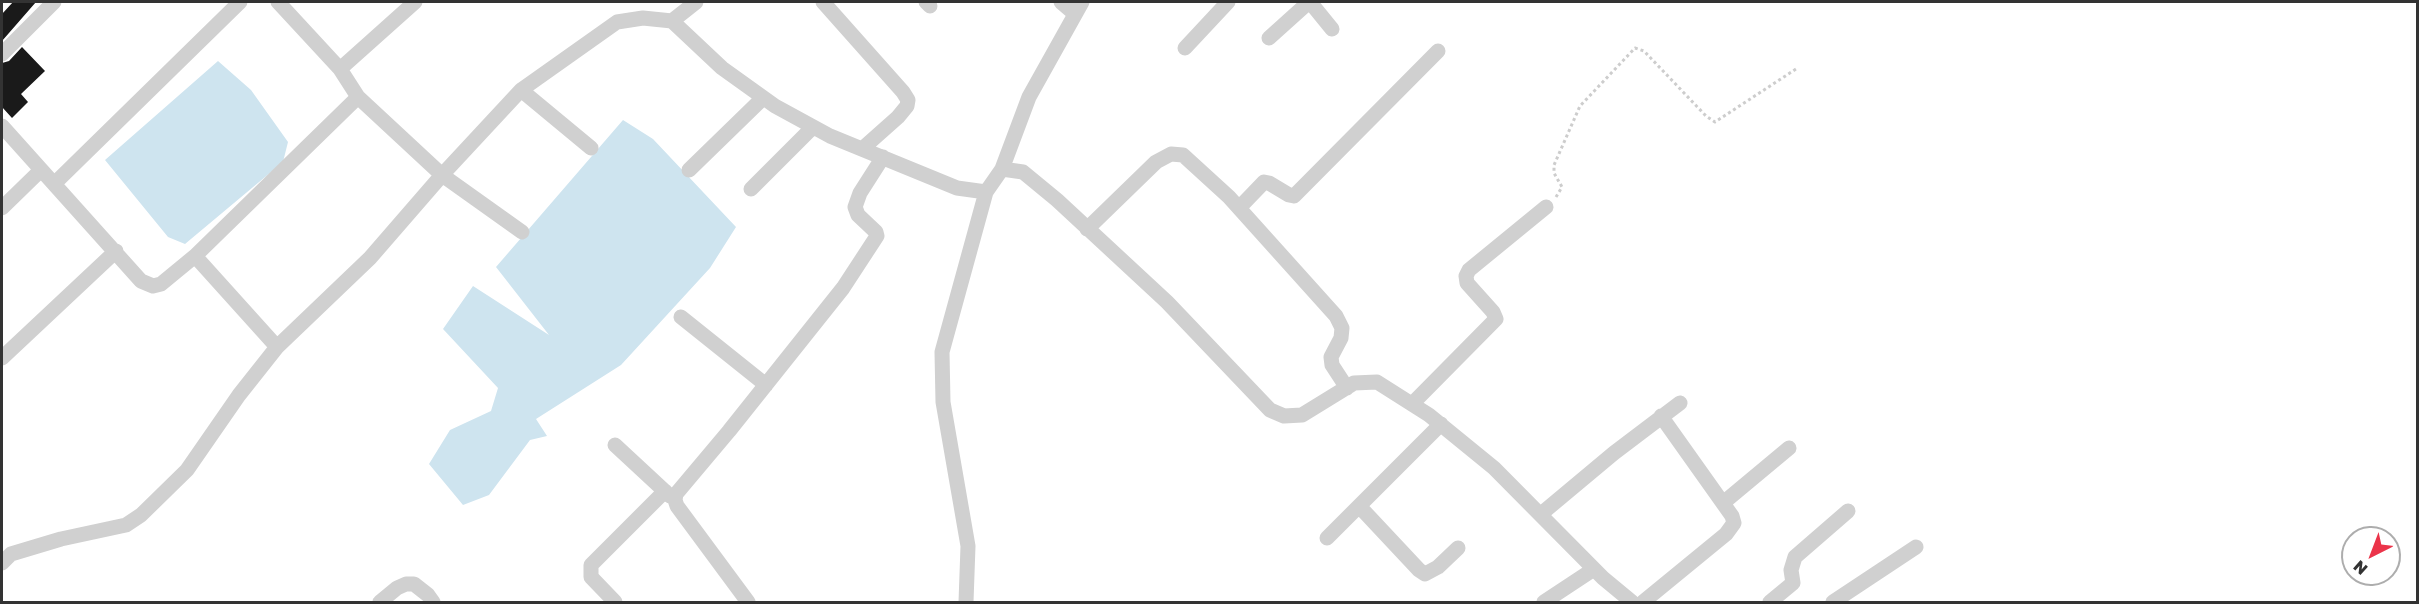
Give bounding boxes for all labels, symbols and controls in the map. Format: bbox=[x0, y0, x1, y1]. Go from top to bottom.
north arrow bbox=[2341, 526, 2401, 586]
text: N bbox=[2349, 556, 2372, 579]

